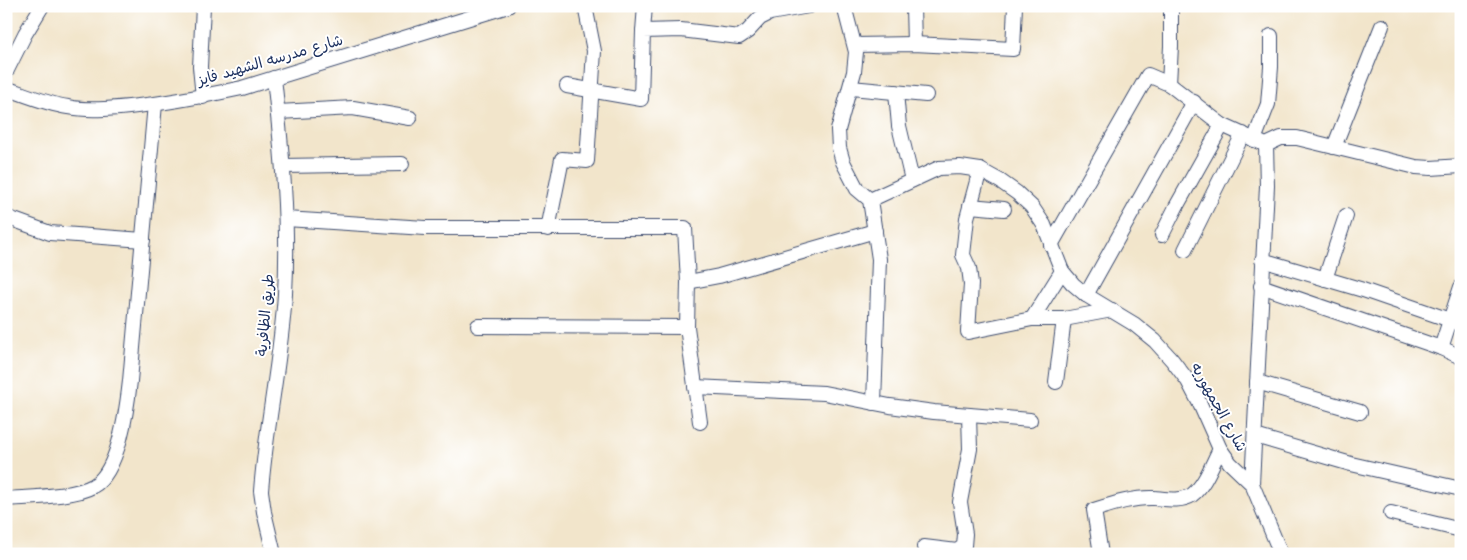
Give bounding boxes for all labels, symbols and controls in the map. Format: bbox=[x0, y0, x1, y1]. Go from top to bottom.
street label: شارع مدرسه الشهيد فايز bbox=[193, 29, 345, 91]
street label: طريق الظافرية bbox=[250, 273, 278, 357]
street label: شارع الجمهوريه bbox=[1186, 359, 1253, 455]

